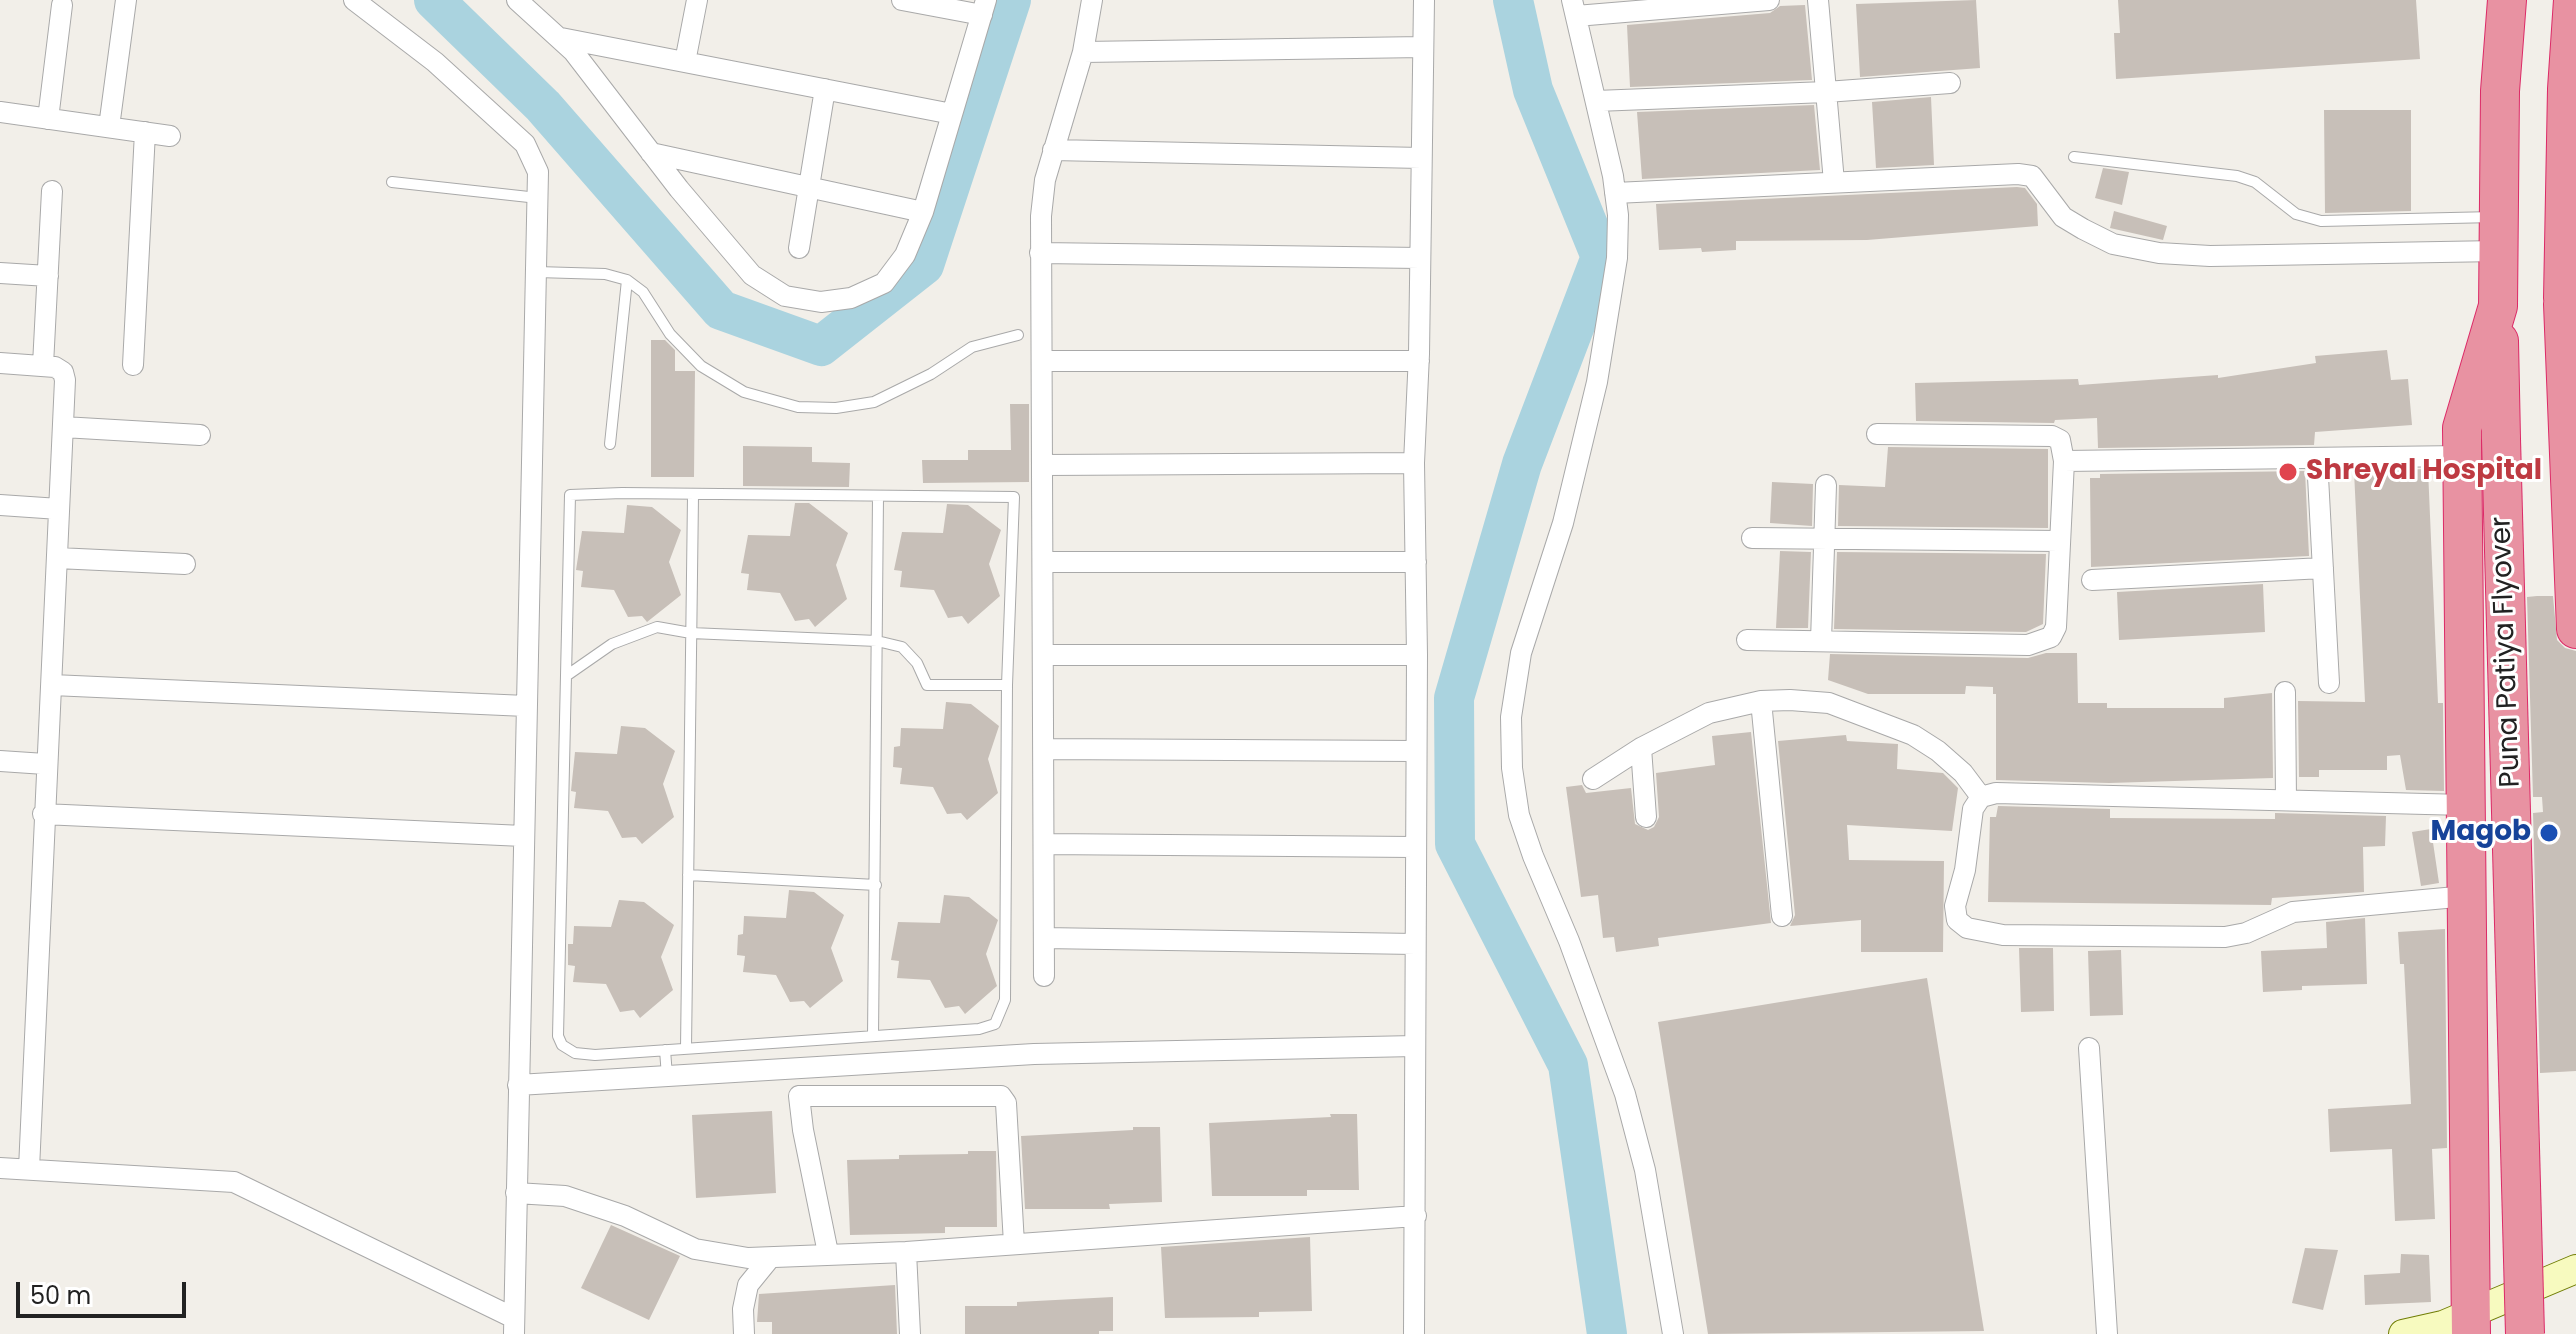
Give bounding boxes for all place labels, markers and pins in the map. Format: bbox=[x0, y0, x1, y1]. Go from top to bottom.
place label: Shreyal Hospital bbox=[2306, 455, 2542, 489]
marker: Shreyal Hospital bbox=[2277, 461, 2299, 483]
place label: Magob bbox=[2430, 816, 2531, 850]
marker: Magob bbox=[2538, 822, 2560, 844]

